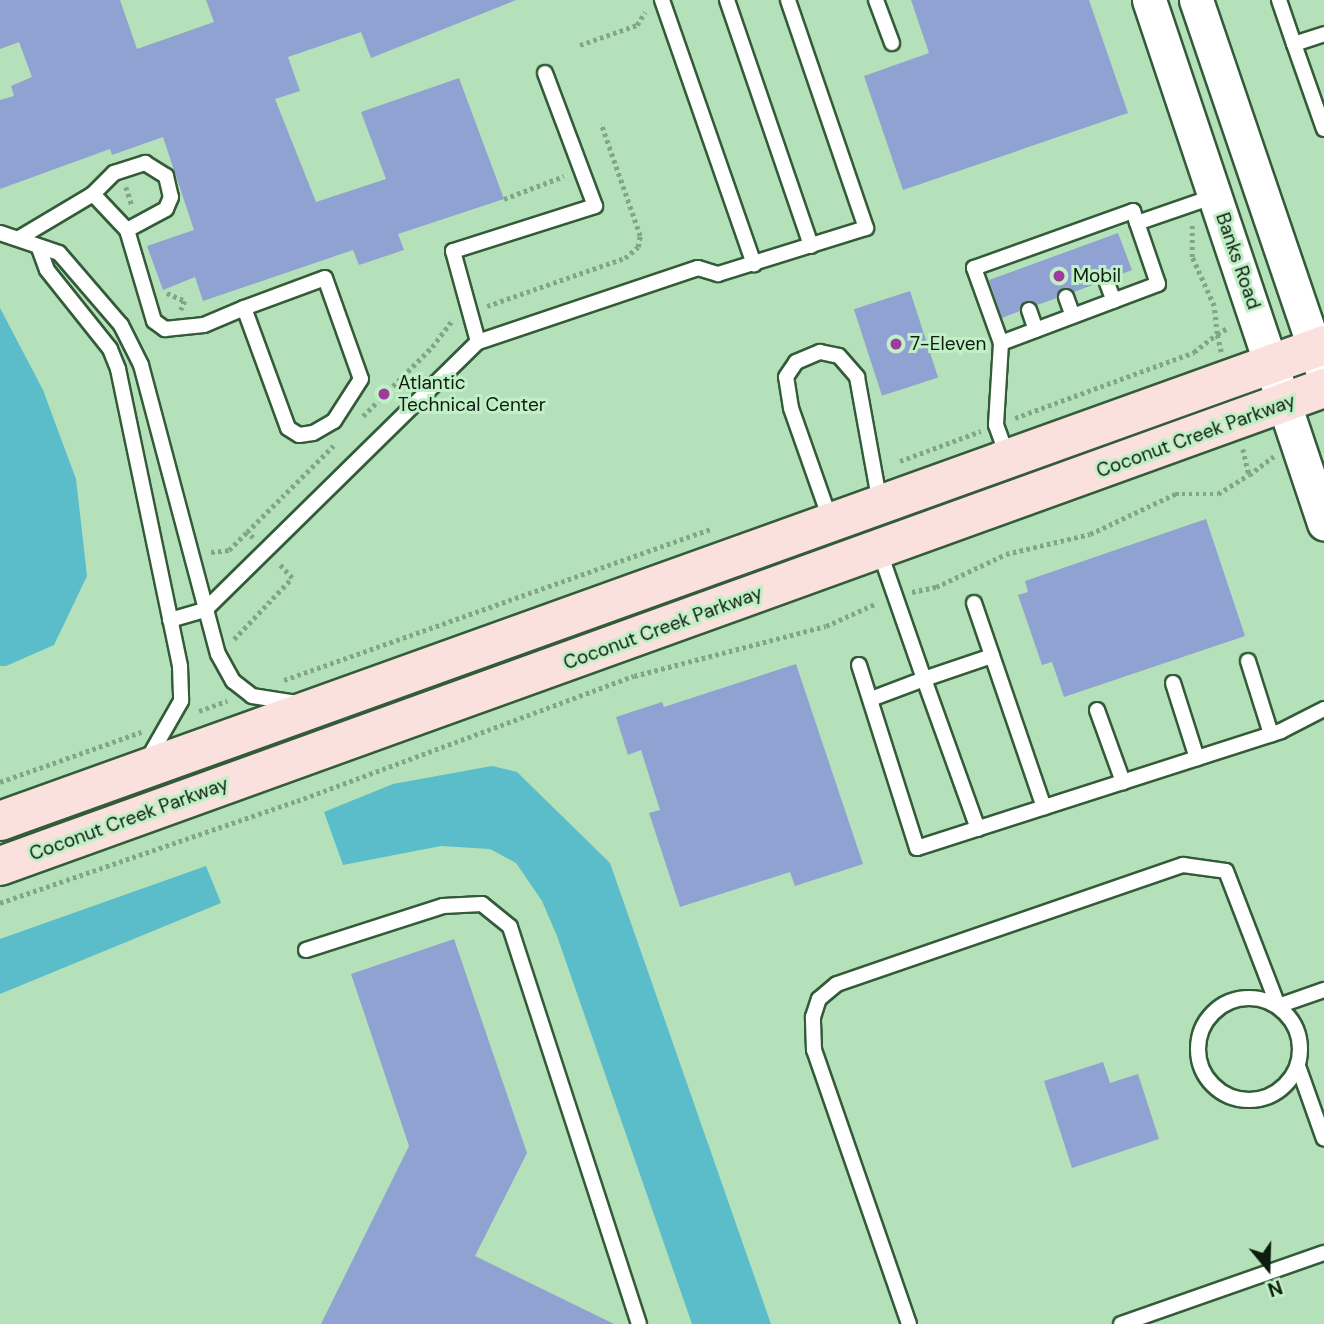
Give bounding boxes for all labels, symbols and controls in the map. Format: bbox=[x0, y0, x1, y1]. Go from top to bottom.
street label: Banks Road bbox=[1211, 210, 1265, 312]
place label: Mobil bbox=[1073, 265, 1121, 287]
marker: Mobil bbox=[1051, 268, 1067, 284]
place label: 7-Eleven bbox=[910, 333, 986, 355]
marker: 7-Eleven bbox=[888, 336, 904, 352]
place label: Atlantic Technical Center bbox=[398, 372, 546, 416]
marker: Atlantic Technical Center bbox=[376, 386, 392, 402]
street label: Coconut Creek Parkway bbox=[1093, 389, 1299, 483]
street label: Coconut Creek Parkway bbox=[560, 581, 766, 675]
street label: Coconut Creek Parkway bbox=[26, 772, 232, 866]
north arrow bbox=[1233, 1233, 1303, 1303]
text: N bbox=[1264, 1274, 1286, 1302]

